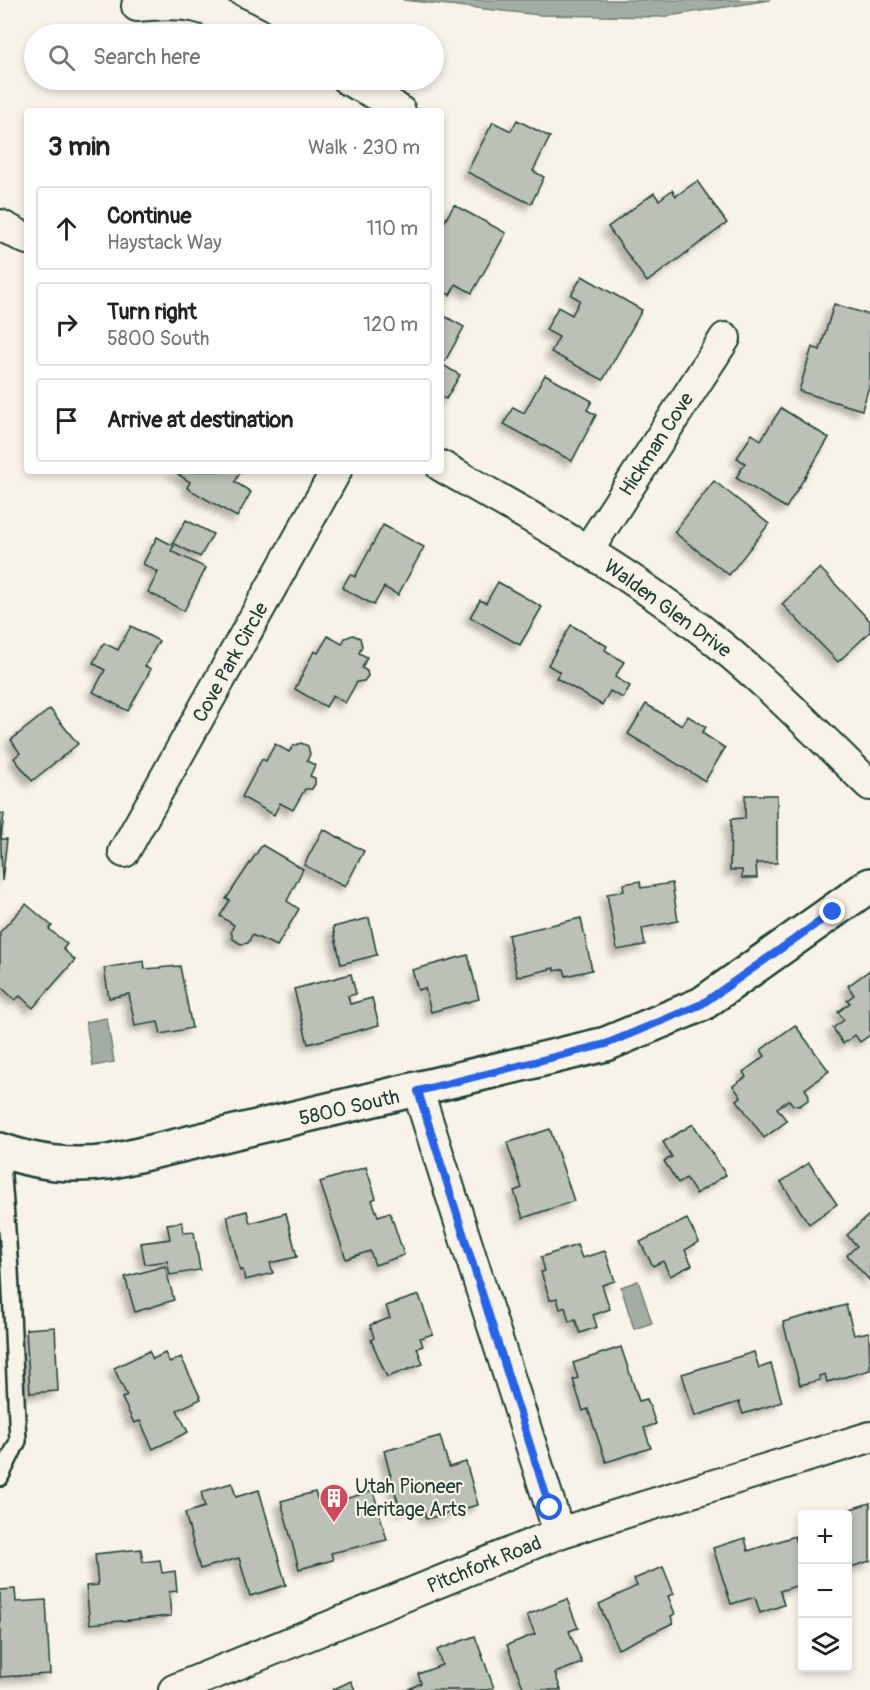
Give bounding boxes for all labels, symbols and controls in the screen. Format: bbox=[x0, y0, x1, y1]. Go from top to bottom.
search box bbox=[24, 24, 444, 90]
icon: search bbox=[45, 41, 78, 74]
text: Search here bbox=[93, 43, 200, 71]
text: 3 min bbox=[48, 131, 110, 163]
text: Walk · 230 m bbox=[308, 135, 420, 160]
text: Continue bbox=[107, 202, 191, 230]
icon: ahead bbox=[50, 212, 83, 245]
text: 110 m bbox=[367, 216, 418, 241]
text: Haystack Way bbox=[107, 230, 222, 255]
text: Turn right bbox=[107, 298, 197, 326]
icon: right bbox=[50, 308, 83, 341]
text: 120 m bbox=[363, 312, 418, 337]
text: 5800 South bbox=[107, 326, 209, 351]
street label: Hickman Cove bbox=[614, 388, 699, 501]
icon: arrive bbox=[50, 404, 83, 437]
text: Arrive at destination bbox=[107, 406, 293, 434]
street label: Walden Glen Drive bbox=[599, 554, 737, 663]
street label: Cove Park Circle bbox=[187, 598, 274, 727]
route end bbox=[819, 898, 845, 924]
street label: 5800 South bbox=[296, 1084, 402, 1131]
place label: Utah Pioneer Heritage Arts bbox=[355, 1474, 466, 1522]
building icon: Utah Pioneer Heritage Arts bbox=[318, 1482, 350, 1524]
route start bbox=[536, 1494, 562, 1520]
map controls bbox=[798, 1510, 852, 1672]
button: + bbox=[798, 1510, 852, 1564]
street label: Pitchfork Road bbox=[423, 1530, 545, 1599]
button: − bbox=[798, 1564, 852, 1618]
button: layers bbox=[798, 1618, 852, 1672]

